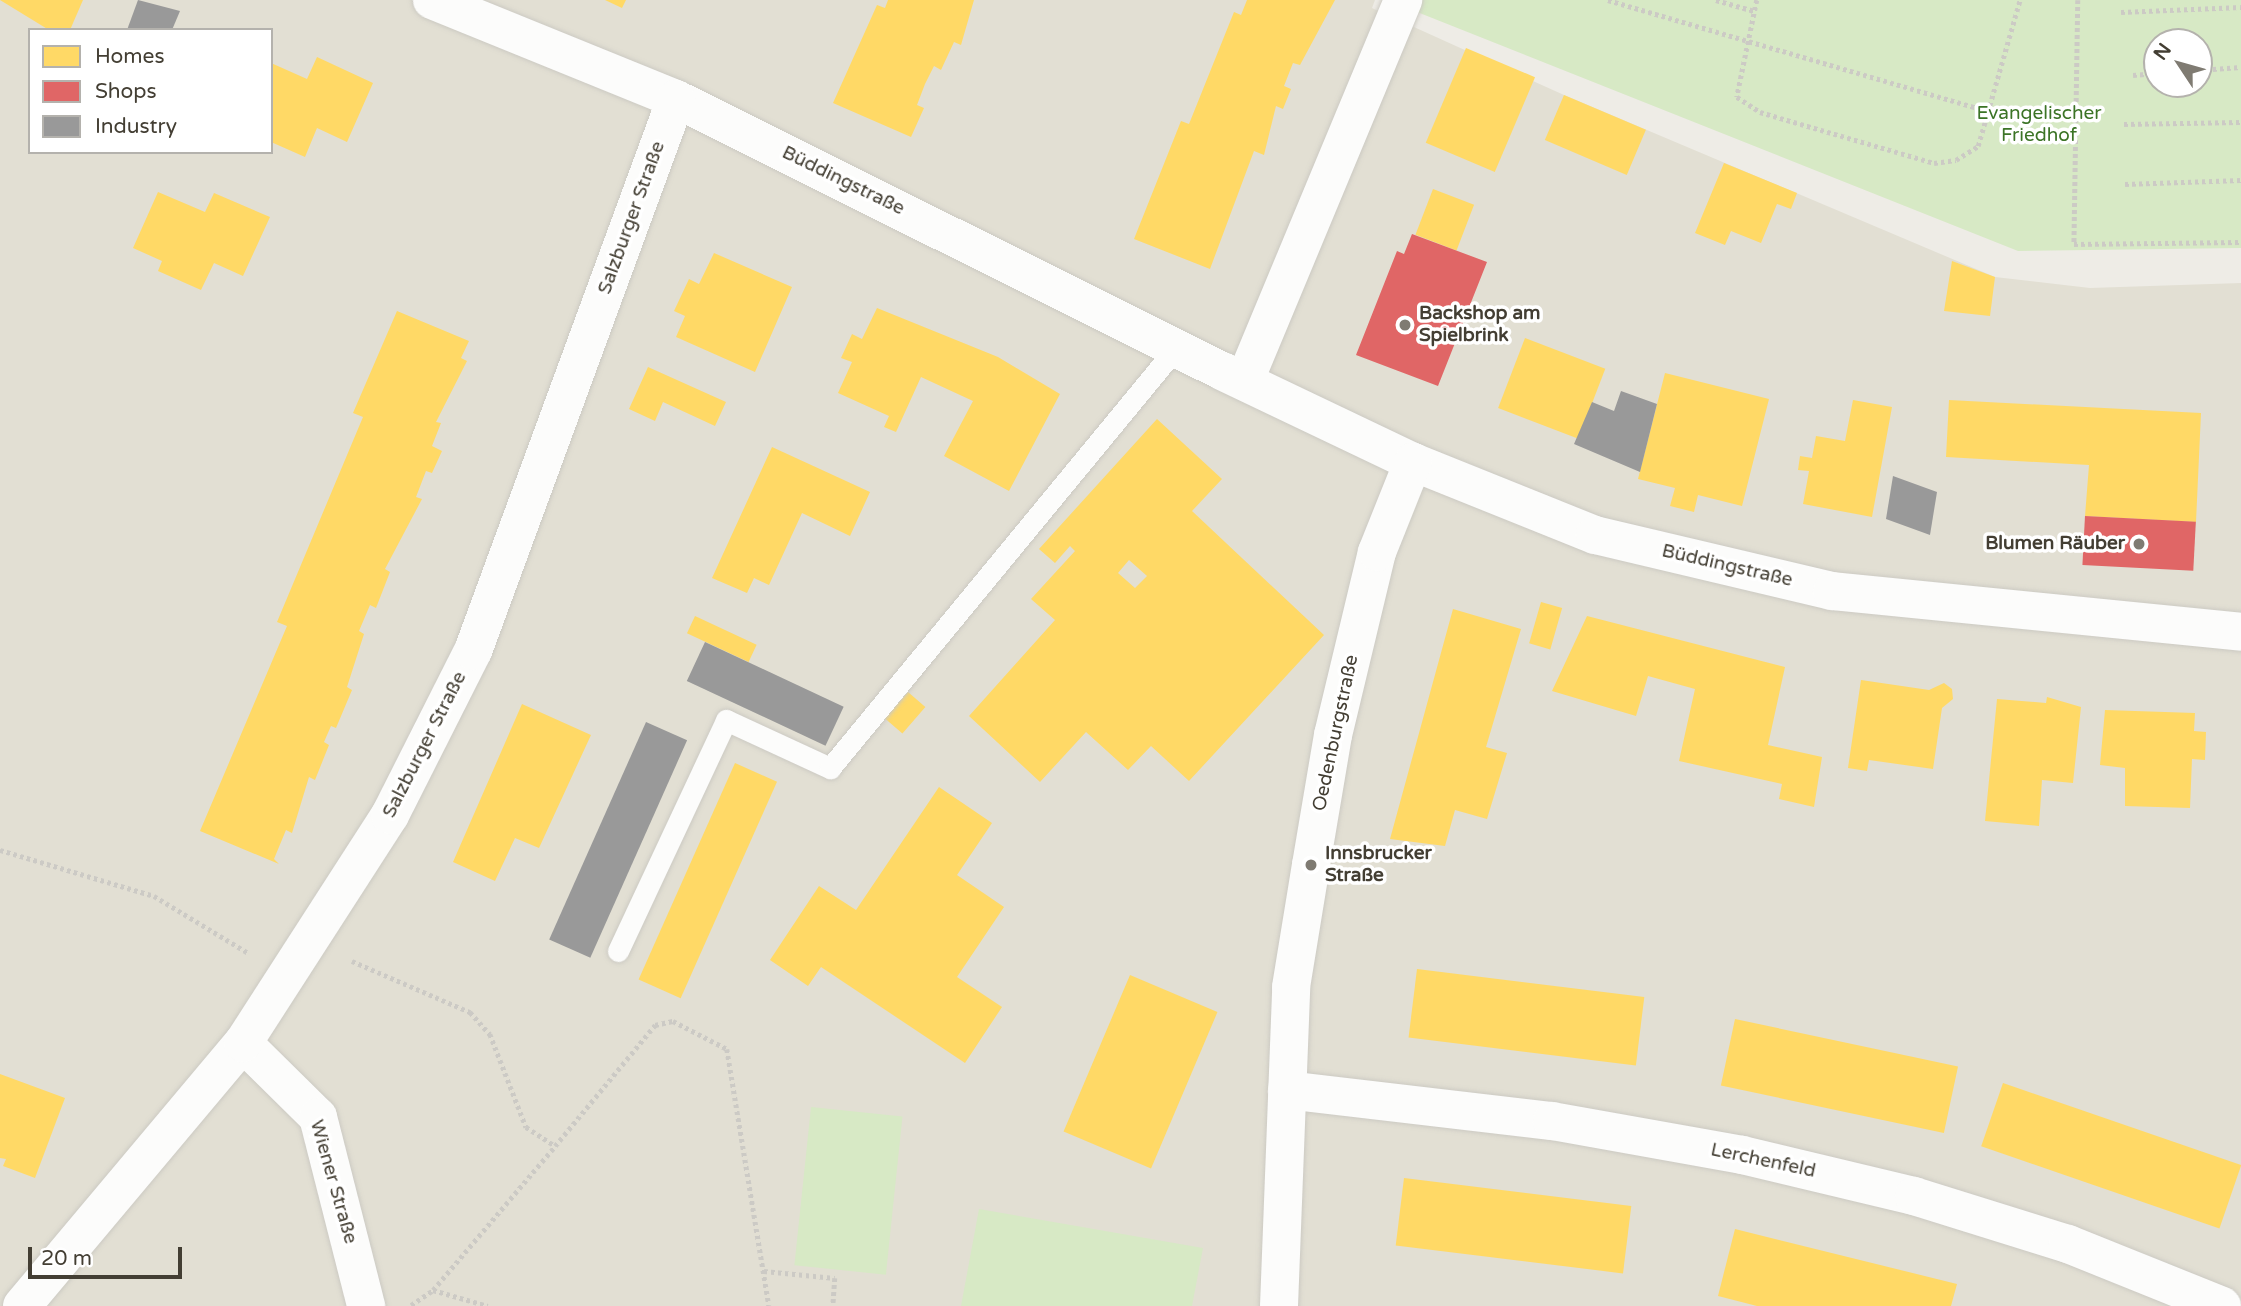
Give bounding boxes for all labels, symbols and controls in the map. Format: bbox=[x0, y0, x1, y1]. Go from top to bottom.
legend bbox=[28, 28, 273, 154]
north arrow bbox=[2143, 28, 2213, 98]
text: N bbox=[2149, 39, 2176, 64]
text: Homes bbox=[95, 44, 165, 69]
text: Shops bbox=[95, 79, 157, 104]
park label: Evangelischer Friedhof bbox=[1976, 103, 2102, 147]
text: Industry bbox=[95, 114, 177, 139]
street label: Salzburger Straße bbox=[594, 139, 670, 297]
street label: Büddingstraße bbox=[778, 142, 908, 220]
place label: Backshop am Spielbrink bbox=[1419, 303, 1541, 347]
marker: Backshop am Spielbrink bbox=[1397, 317, 1413, 333]
place label: Blumen Räuber bbox=[1985, 533, 2125, 555]
marker: Blumen Räuber bbox=[2131, 536, 2147, 552]
street label: Büddingstraße bbox=[1659, 540, 1795, 592]
street label: Oedenburgstraße bbox=[1308, 653, 1364, 813]
street label: Salzburger Straße bbox=[378, 668, 472, 822]
place label: Innsbrucker Straße bbox=[1325, 843, 1432, 887]
marker: Innsbrucker Straße bbox=[1303, 857, 1319, 873]
street label: Wiener Straße bbox=[304, 1117, 362, 1247]
street label: Lerchenfeld bbox=[1708, 1139, 1818, 1183]
scale bar bbox=[32, 1232, 186, 1276]
text: 20 m bbox=[41, 1246, 92, 1271]

